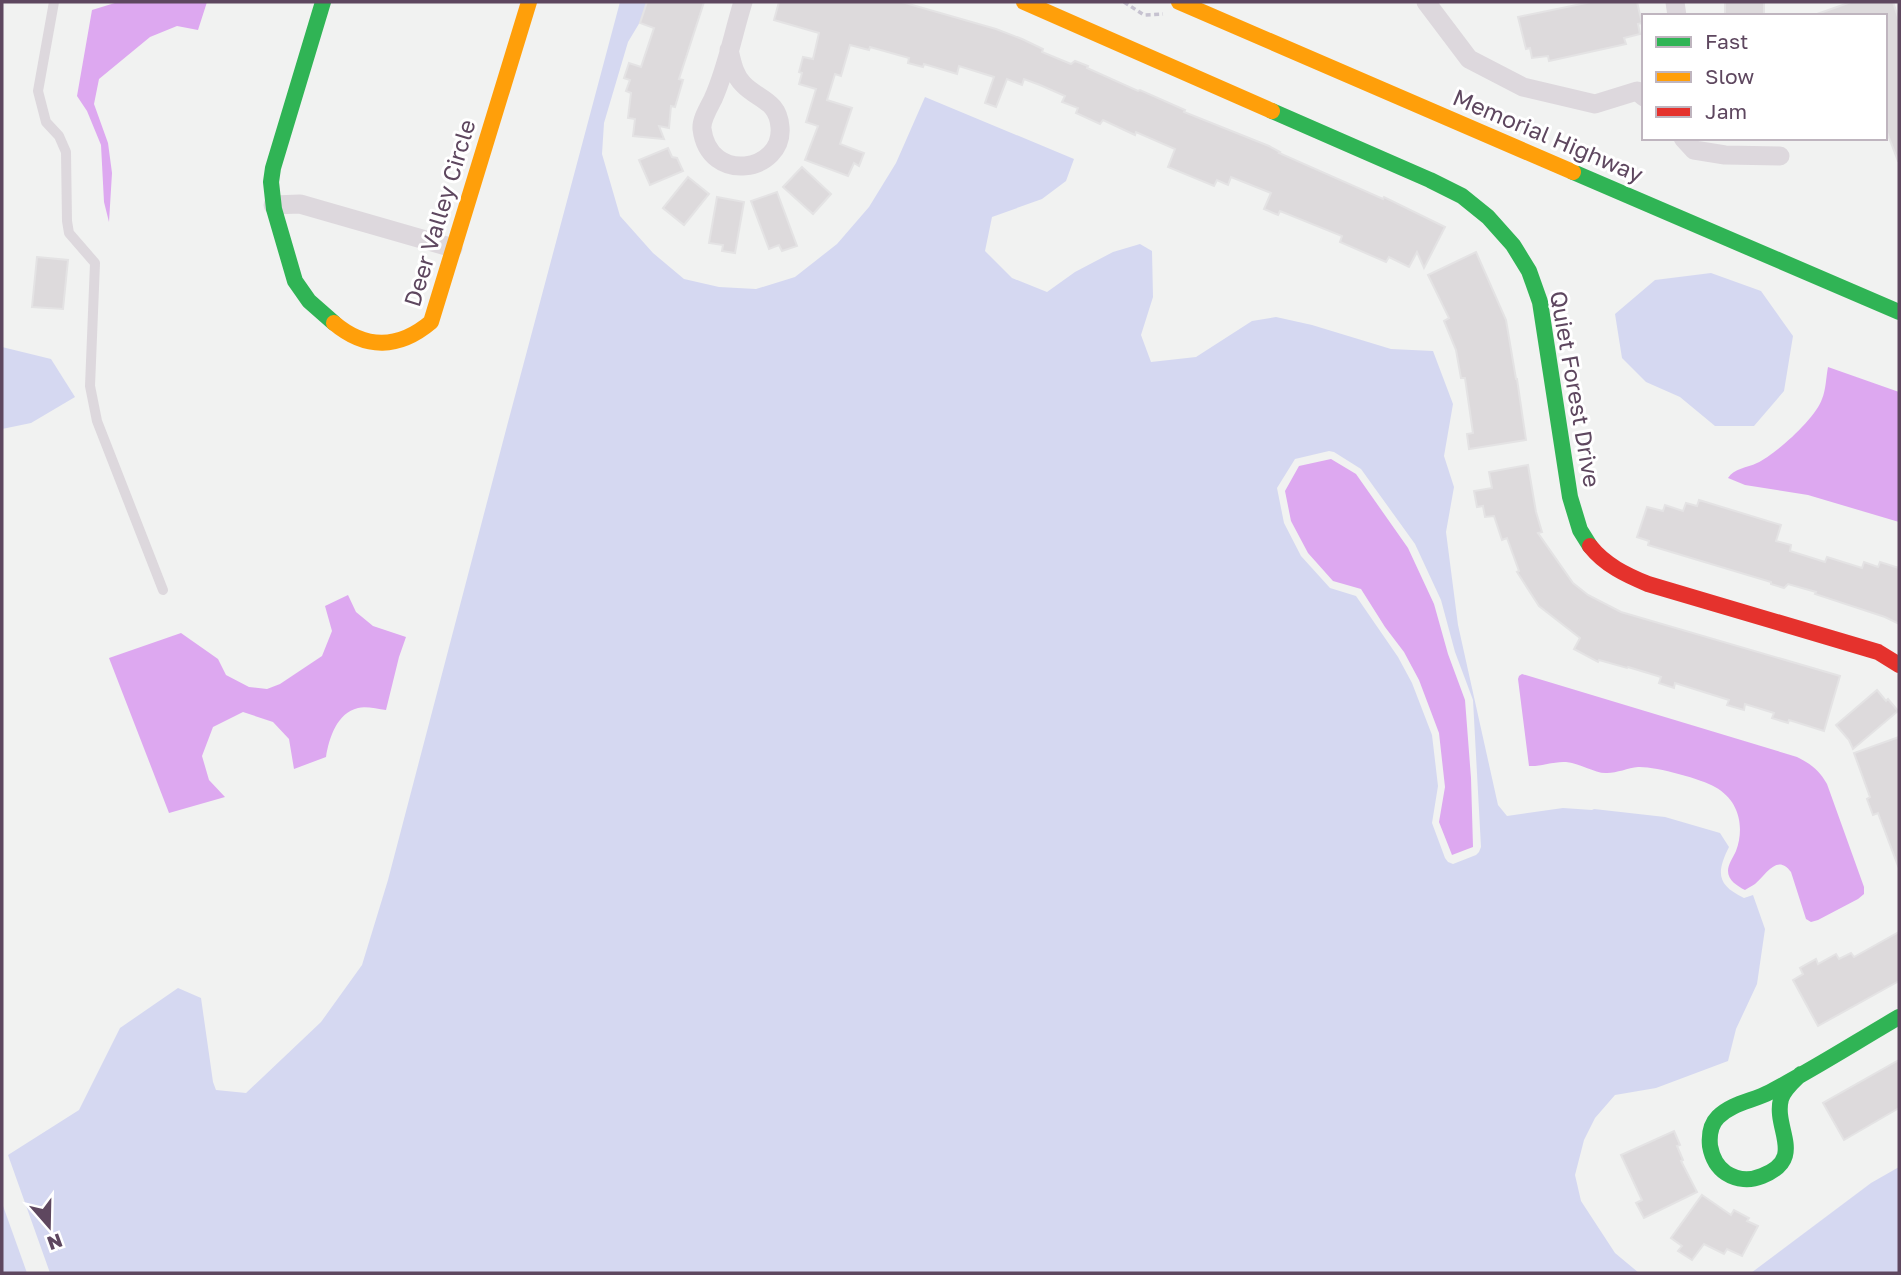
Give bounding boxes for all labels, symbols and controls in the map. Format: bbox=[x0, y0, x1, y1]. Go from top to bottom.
legend bbox=[1642, 14, 1887, 140]
text: Fast bbox=[1705, 28, 1748, 54]
text: Slow bbox=[1705, 63, 1754, 89]
street label: Memorial Highway bbox=[1449, 82, 1648, 188]
text: Jam bbox=[1705, 98, 1747, 124]
street label: Deer Valley Circle bbox=[397, 116, 481, 310]
street label: Quiet Forest Drive bbox=[1545, 288, 1607, 489]
north arrow bbox=[14, 1191, 84, 1261]
text: N bbox=[44, 1229, 66, 1256]

